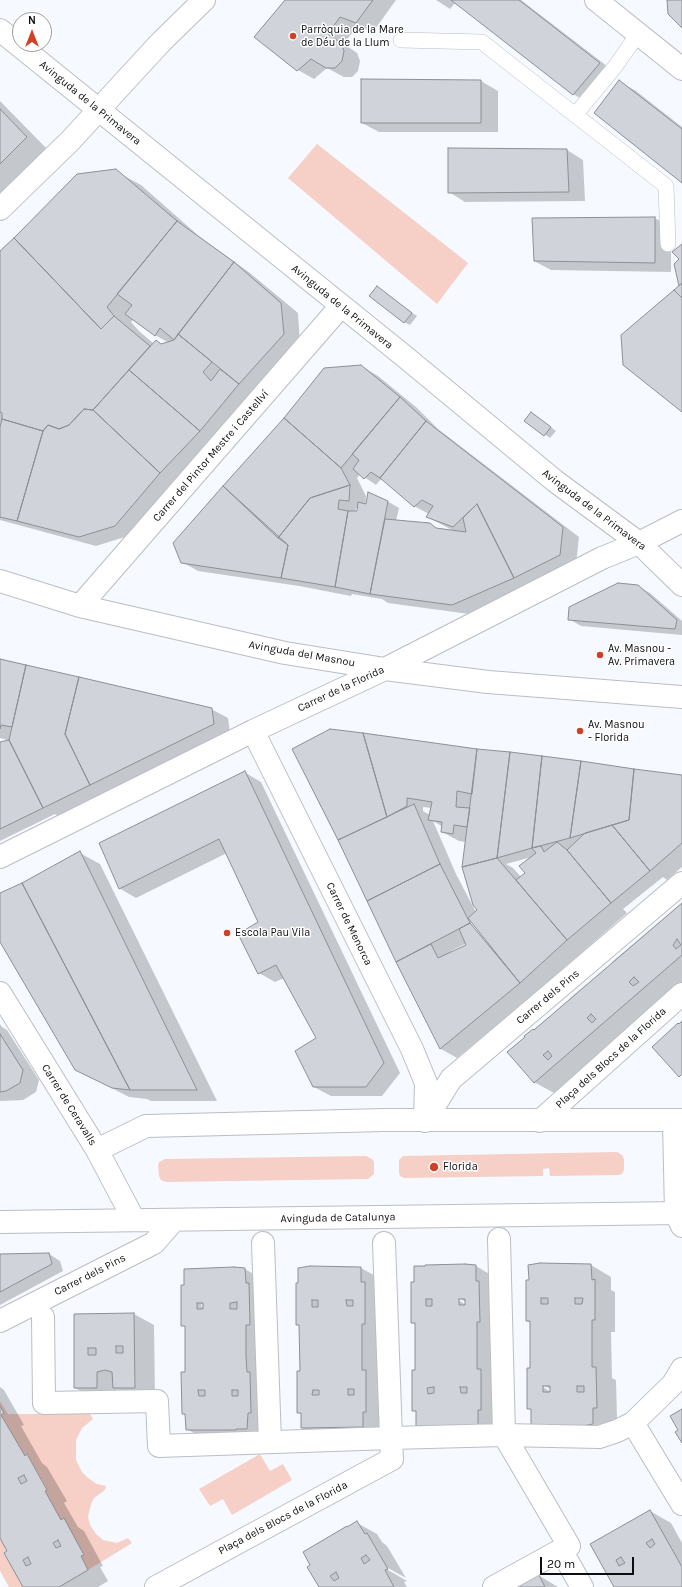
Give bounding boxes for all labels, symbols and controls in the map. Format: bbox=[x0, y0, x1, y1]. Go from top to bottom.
north arrow bbox=[12, 12, 52, 52]
text: N bbox=[28, 14, 36, 27]
place label: Parròquia de la Mare de Déu de la Llum bbox=[301, 23, 404, 49]
marker: Parròquia de la Mare de Déu de la Llum bbox=[288, 31, 298, 41]
street label: Avinguda de la Primavera bbox=[36, 58, 144, 148]
street label: Avinguda de la Primavera bbox=[288, 262, 396, 352]
street label: Carrer del Pintor Mestre i Castellví bbox=[150, 388, 272, 524]
street label: Avinguda de la Primavera bbox=[539, 467, 649, 553]
street label: Avinguda del Masnou bbox=[248, 638, 356, 670]
place label: Av. Masnou - Av. Primavera bbox=[608, 642, 675, 668]
marker: Av. Masnou - Av. Primavera bbox=[595, 650, 605, 660]
street label: Carrer de la Florida bbox=[296, 663, 386, 715]
place label: Av. Masnou - Florida bbox=[588, 718, 645, 744]
marker: Av. Masnou - Florida bbox=[575, 726, 585, 736]
street label: Carrer de Menorca bbox=[323, 880, 375, 968]
place label: Escola Pau Vila bbox=[235, 926, 310, 940]
marker: Escola Pau Vila bbox=[222, 928, 232, 938]
street label: Carrer dels Pins bbox=[514, 967, 582, 1027]
street label: Plaça dels Blocs de la Florida bbox=[553, 1005, 669, 1111]
street label: Carrer de Ceravalls bbox=[39, 1062, 99, 1148]
place label: Florida bbox=[443, 1160, 478, 1174]
marker: Florida bbox=[428, 1161, 440, 1173]
street label: Avinguda de Catalunya bbox=[280, 1210, 396, 1226]
street label: Carrer dels Pins bbox=[52, 1251, 128, 1299]
street label: Plaça dels Blocs de la Florida bbox=[216, 1478, 350, 1558]
scale bar bbox=[542, 1549, 636, 1575]
text: 20 m bbox=[547, 1557, 575, 1571]

